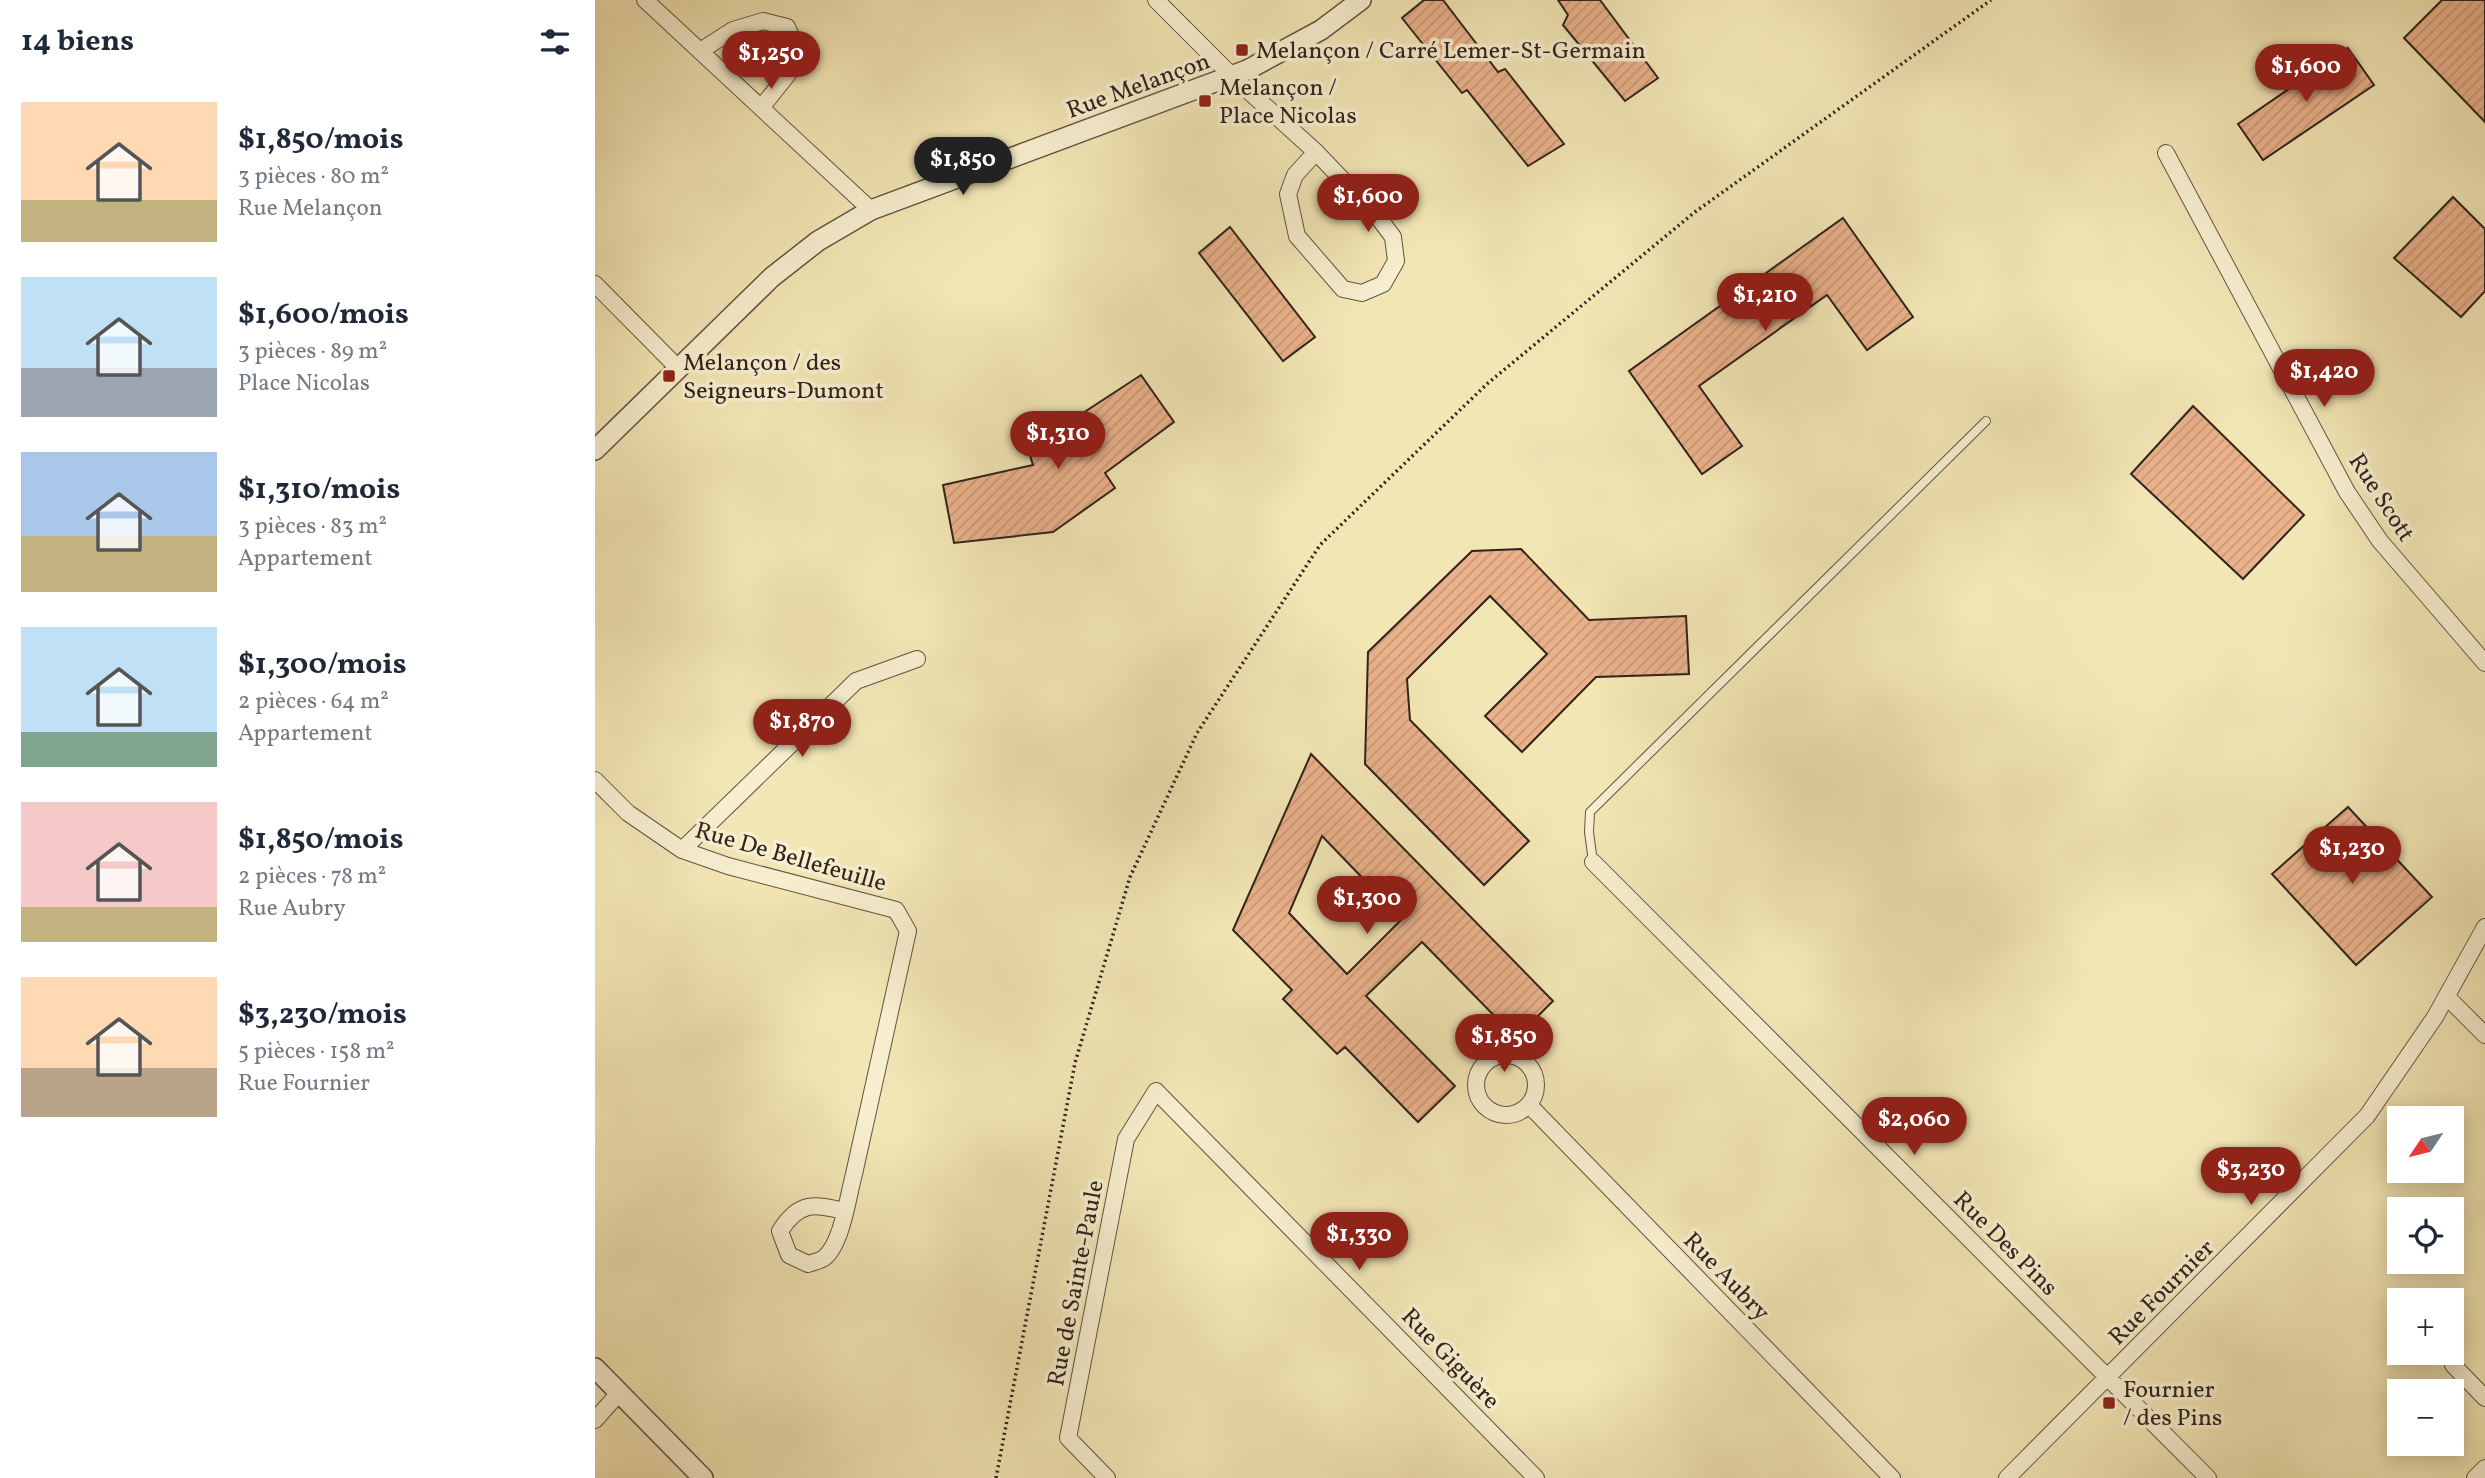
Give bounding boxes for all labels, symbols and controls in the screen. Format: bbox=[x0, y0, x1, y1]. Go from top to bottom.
text: 14 biens bbox=[21, 21, 134, 63]
icon: filters bbox=[536, 23, 574, 61]
pin: $1,250 bbox=[714, 32, 828, 91]
place label: Melançon / Carré Lemer-St-Germain bbox=[1256, 35, 1646, 69]
text: $1,250 bbox=[738, 38, 804, 70]
marker: Melançon / Carré Lemer-St-Germain bbox=[1234, 42, 1250, 58]
pin: $1,600 bbox=[2249, 44, 2363, 104]
street label: Rue Melançon bbox=[1062, 45, 1215, 129]
text: $1,600 bbox=[2271, 51, 2341, 83]
place label: Melançon / Place Nicolas bbox=[1219, 72, 1357, 134]
marker: Melançon / Place Nicolas bbox=[1197, 93, 1213, 109]
text: $1,850/mois bbox=[238, 119, 404, 161]
icon: home bbox=[77, 130, 161, 214]
pin: $1,850 bbox=[906, 138, 1020, 197]
text: $1,850 bbox=[930, 144, 996, 176]
text: 3 pièces · 80 m² bbox=[238, 161, 389, 193]
pin: $1,600 bbox=[1311, 174, 1425, 234]
text: $1,600 bbox=[1333, 181, 1403, 213]
text: Rue Melançon bbox=[238, 193, 382, 225]
pin: $1,210 bbox=[1708, 274, 1822, 333]
text: $1,210 bbox=[1733, 280, 1797, 312]
text: $1,600/mois bbox=[238, 294, 409, 336]
icon: home bbox=[77, 305, 161, 389]
text: 3 pièces · 89 m² bbox=[238, 336, 387, 368]
place label: Melançon / des Seigneurs-Dumont bbox=[683, 347, 884, 409]
pin: $1,420 bbox=[2267, 350, 2381, 409]
text: $1,420 bbox=[2290, 356, 2358, 388]
text: Place Nicolas bbox=[238, 368, 370, 400]
marker: Melançon / des Seigneurs-Dumont bbox=[661, 368, 677, 384]
pin: $1,310 bbox=[1001, 412, 1115, 471]
text: $1,310 bbox=[1026, 418, 1090, 450]
street label: Rue Scott bbox=[2339, 447, 2422, 549]
text: $1,310/mois bbox=[238, 469, 400, 511]
icon: home bbox=[77, 480, 161, 564]
text: 3 pièces · 83 m² bbox=[238, 511, 387, 543]
text: Appartement bbox=[238, 543, 373, 575]
text: $1,300/mois bbox=[238, 644, 407, 686]
icon: home bbox=[77, 655, 161, 739]
text: 2 pièces · 64 m² bbox=[238, 686, 389, 718]
pin: $1,870 bbox=[745, 700, 859, 759]
text: $1,870 bbox=[769, 706, 835, 738]
text: Appartement bbox=[238, 718, 373, 750]
street label: Rue De Bellefeuille bbox=[691, 814, 890, 902]
text: $1,850/mois bbox=[238, 819, 404, 861]
pin: $1,230 bbox=[2295, 826, 2409, 886]
icon: home bbox=[77, 830, 161, 914]
text: $1,230 bbox=[2319, 833, 2385, 865]
text: 2 pièces · 78 m² bbox=[238, 861, 386, 893]
pin: $1,300 bbox=[1310, 876, 1424, 936]
text: $1,300 bbox=[1333, 883, 1401, 915]
text: Rue Aubry bbox=[238, 893, 346, 925]
text: $3,230/mois bbox=[238, 994, 407, 1036]
icon: home bbox=[77, 1005, 161, 1089]
pin: $1,850 bbox=[1447, 1014, 1561, 1074]
text: $1,850 bbox=[1471, 1021, 1537, 1053]
text: 5 pièces · 158 m² bbox=[238, 1036, 395, 1068]
text: Rue Fournier bbox=[238, 1068, 370, 1100]
pin: $2,060 bbox=[1857, 1098, 1971, 1157]
text: $2,060 bbox=[1878, 1104, 1950, 1136]
north arrow bbox=[2387, 1106, 2464, 1183]
map controls bbox=[2387, 1106, 2464, 1456]
pin: $3,230 bbox=[2194, 1148, 2308, 1207]
text: $3,230 bbox=[2217, 1154, 2285, 1186]
street label: Rue de Sainte-Paule bbox=[1040, 1177, 1114, 1389]
street label: Rue Des Pins bbox=[1945, 1184, 2065, 1304]
button: locate bbox=[2387, 1197, 2464, 1274]
pin: $1,330 bbox=[1302, 1212, 1416, 1272]
text: $1,330 bbox=[1326, 1219, 1392, 1251]
street label: Rue Aubry bbox=[1674, 1225, 1777, 1330]
street label: Rue Fournier bbox=[2102, 1233, 2223, 1354]
button: + bbox=[2387, 1288, 2464, 1365]
street label: Rue Giguère bbox=[1392, 1301, 1507, 1418]
place label: Fournier / des Pins bbox=[2123, 1374, 2222, 1436]
button: − bbox=[2387, 1379, 2464, 1456]
marker: Fournier / des Pins bbox=[2101, 1395, 2117, 1411]

